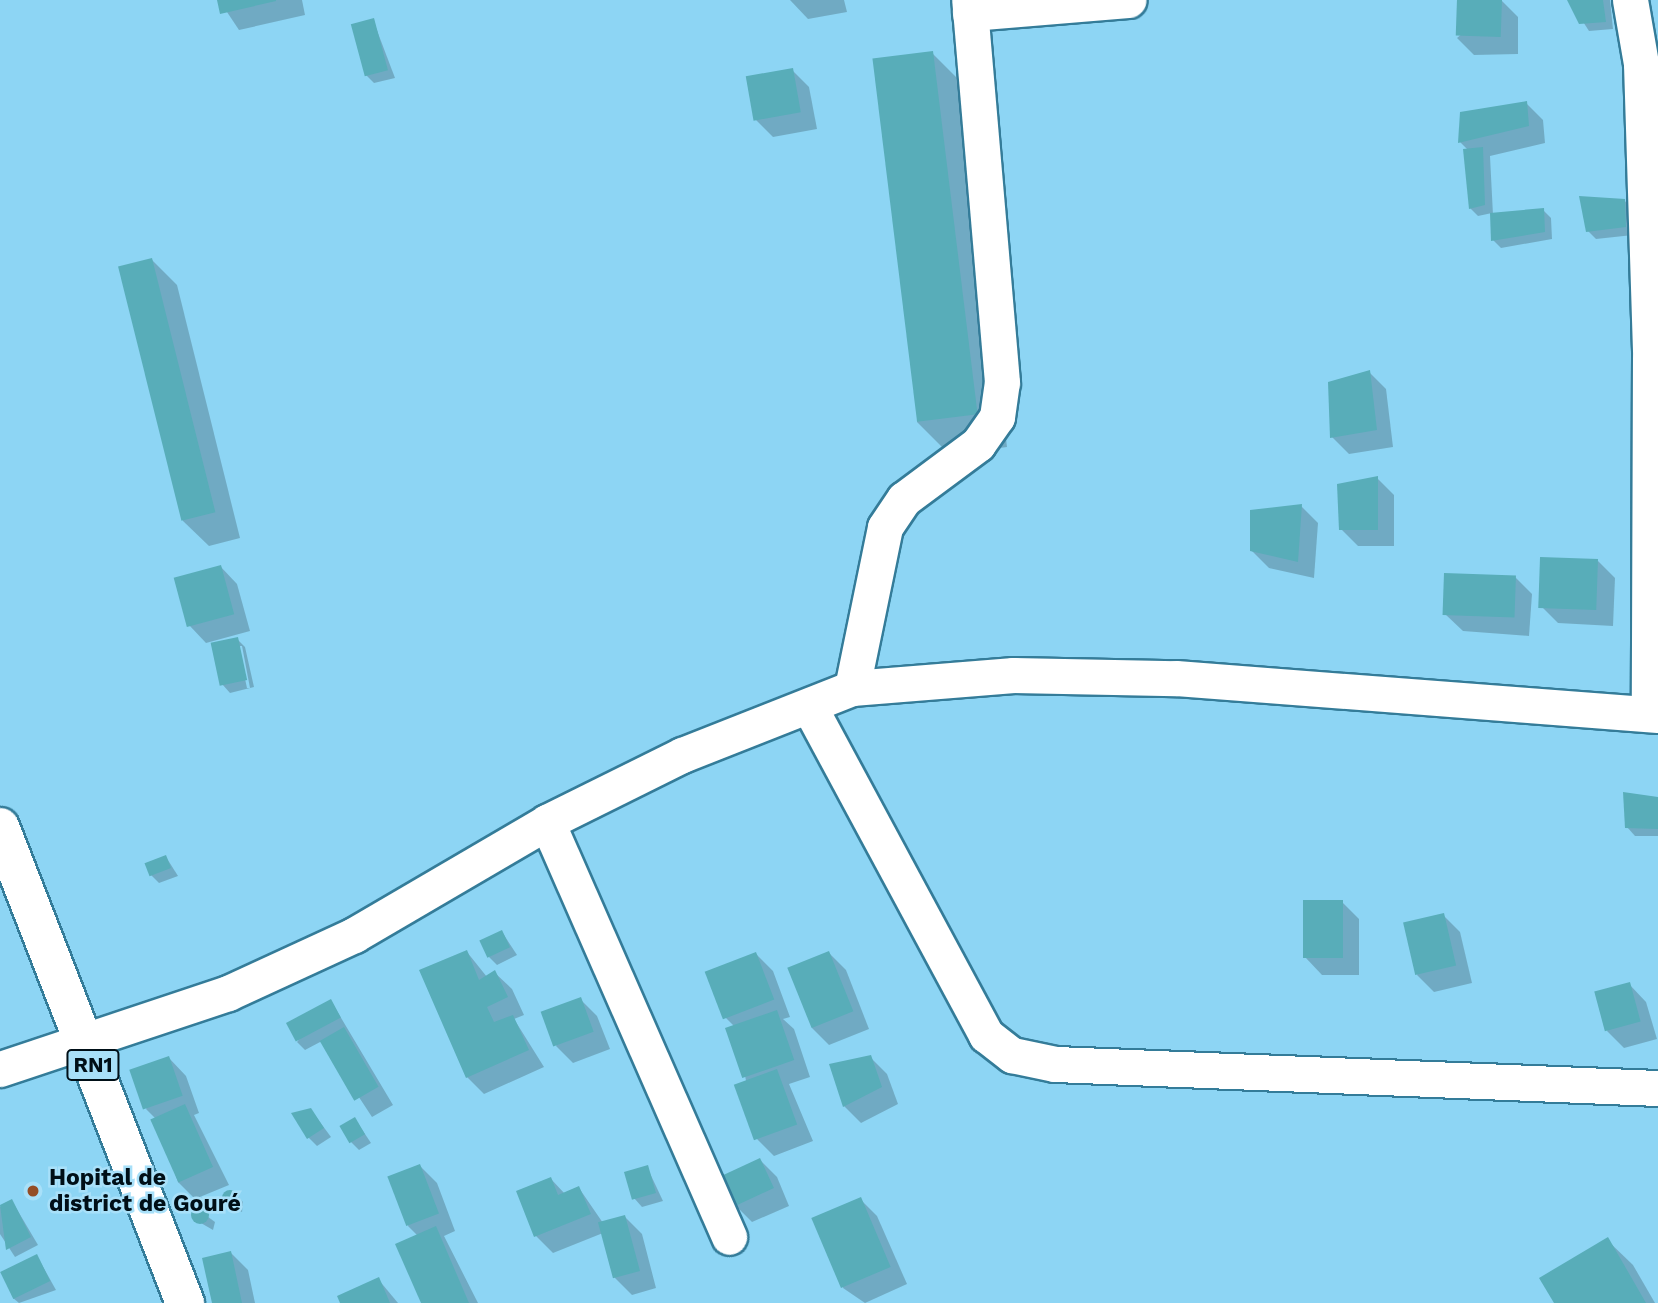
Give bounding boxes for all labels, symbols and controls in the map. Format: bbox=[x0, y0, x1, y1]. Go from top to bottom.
road number: RN1 bbox=[65, 1048, 121, 1082]
place label: Hopital de district de Gouré bbox=[49, 1164, 241, 1218]
marker: Hopital de district de Gouré bbox=[23, 1181, 43, 1201]

